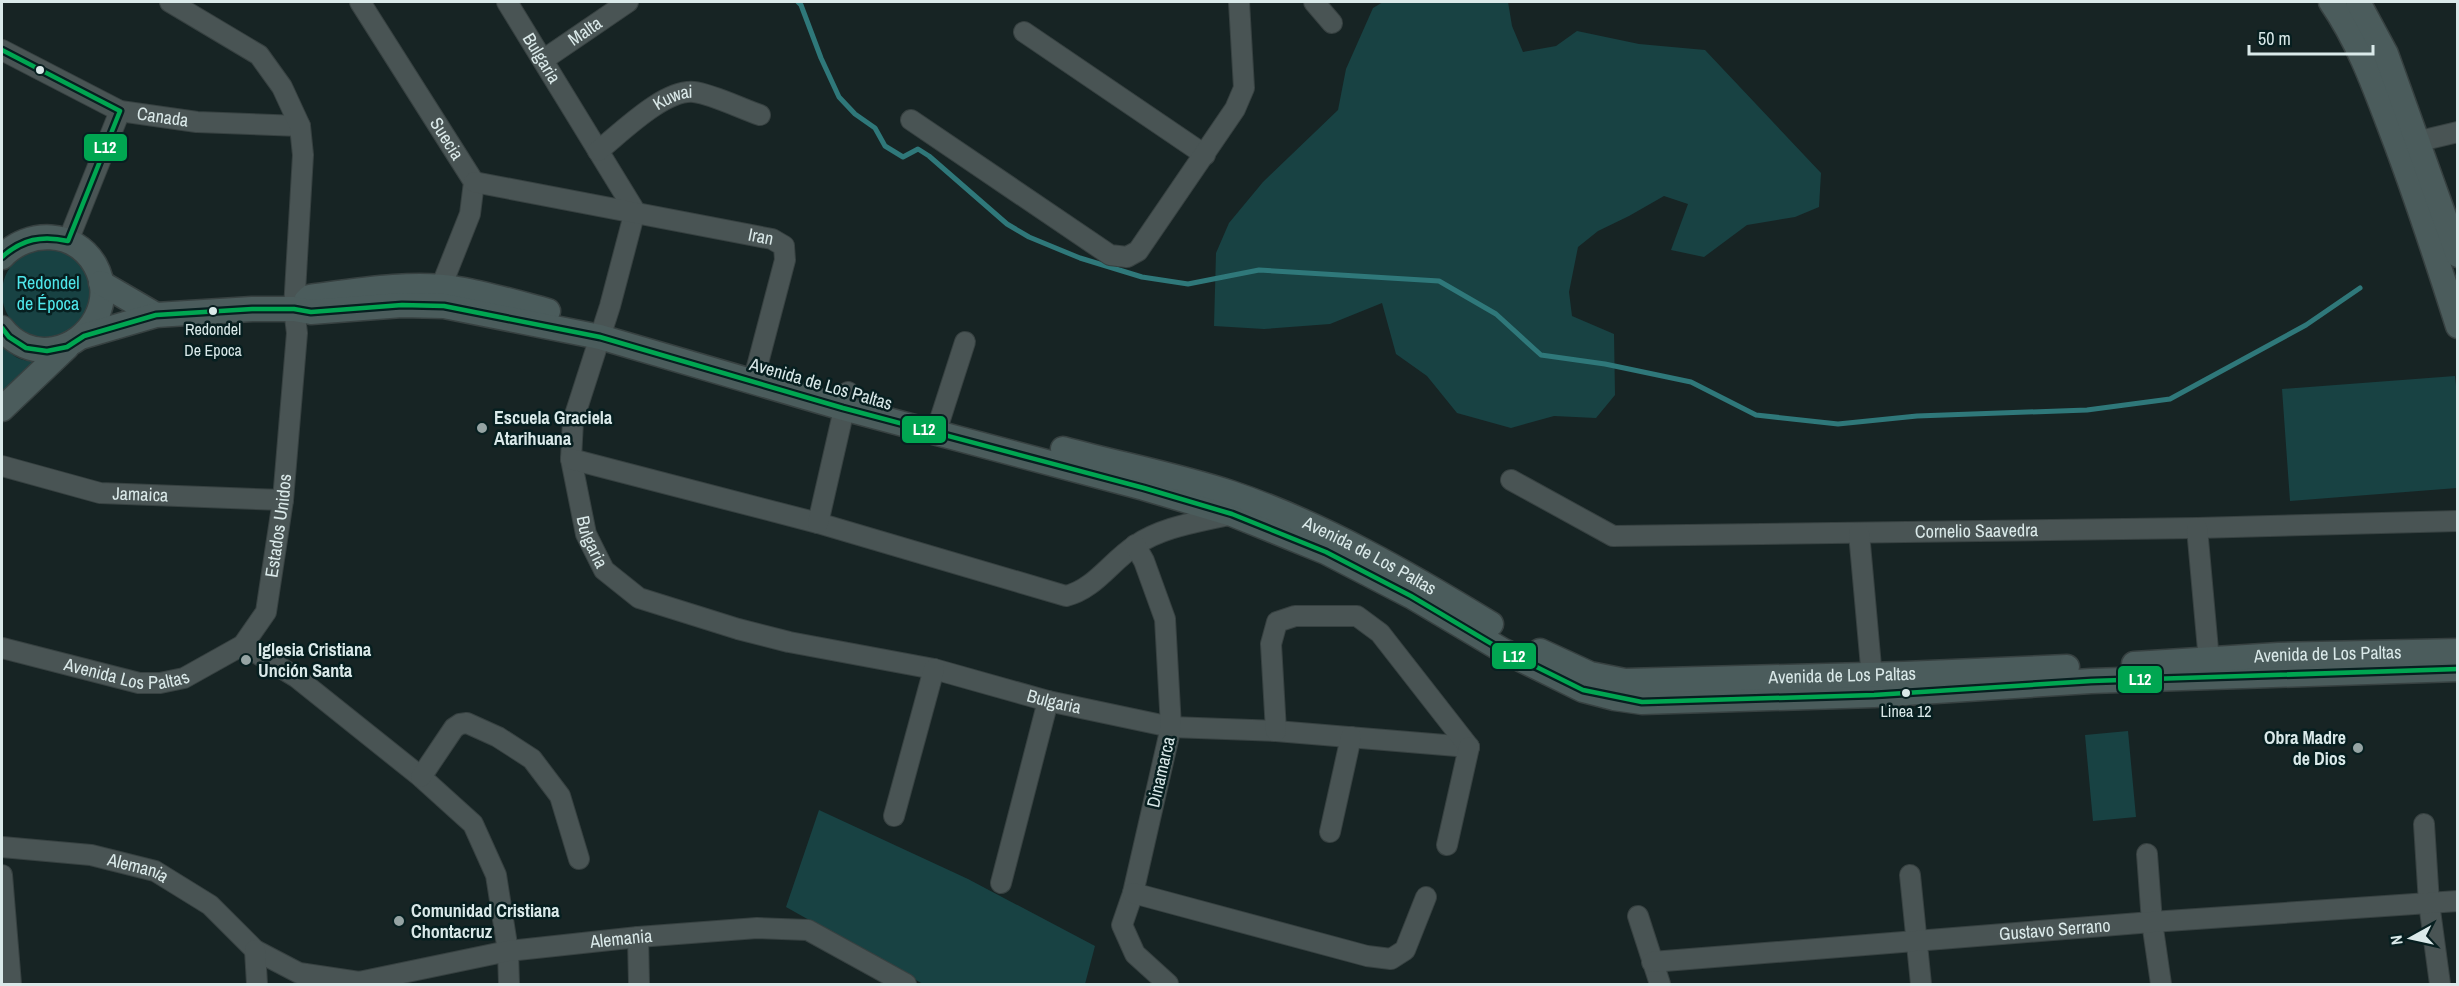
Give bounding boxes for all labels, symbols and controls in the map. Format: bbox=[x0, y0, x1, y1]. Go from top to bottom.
street label: Malta bbox=[563, 10, 607, 51]
scale bar bbox=[2249, 18, 2374, 56]
text: 50 m bbox=[2258, 26, 2291, 51]
street label: Bulgaria bbox=[517, 28, 567, 88]
unlabelled marker bbox=[34, 64, 46, 76]
street label: Kuwai bbox=[648, 79, 693, 116]
street label: Canada bbox=[135, 101, 190, 133]
street label: Suecia bbox=[424, 112, 470, 165]
line badge: L12 bbox=[83, 133, 128, 162]
text: L12 bbox=[94, 136, 116, 158]
street label: Iran bbox=[746, 222, 776, 251]
park label: Redondel de Época bbox=[16, 270, 80, 316]
marker: Redondel De Epoca bbox=[207, 305, 219, 317]
place label: Redondel De Epoca bbox=[184, 318, 243, 361]
street label: Avenida de Los Paltas bbox=[746, 351, 895, 416]
place label: Escuela Graciela Atarihuana bbox=[494, 405, 613, 451]
line badge: L12 bbox=[901, 415, 947, 444]
text: L12 bbox=[913, 418, 935, 440]
marker: Escuela Graciela Atarihuana bbox=[475, 421, 489, 435]
street label: Estados Unidos bbox=[258, 473, 297, 579]
street label: Jamaica bbox=[112, 480, 169, 508]
street label: Avenida de Los Paltas bbox=[1298, 510, 1441, 601]
street label: Bulgaria bbox=[571, 514, 614, 572]
street label: Cornelio Saavedra bbox=[1915, 517, 2038, 544]
place label: Iglesia Cristiana Unción Santa bbox=[258, 637, 372, 683]
street label: Avenida de Los Paltas bbox=[2252, 639, 2402, 669]
line badge: L12 bbox=[1491, 642, 1537, 670]
text: L12 bbox=[1503, 645, 1525, 667]
street label: Avenida Los Paltas bbox=[61, 651, 194, 695]
marker: Iglesia Cristiana Unción Santa bbox=[239, 653, 253, 667]
street label: Avenida de Los Paltas bbox=[1767, 660, 1917, 689]
line badge: L12 bbox=[2117, 665, 2163, 694]
text: L12 bbox=[2129, 668, 2151, 690]
street label: Bulgaria bbox=[1024, 683, 1083, 720]
marker: Linea 12 bbox=[1900, 687, 1912, 699]
place label: Linea 12 bbox=[1880, 700, 1932, 722]
place label: Obra Madre de Dios bbox=[2264, 725, 2346, 771]
street label: Dinamarca bbox=[1140, 734, 1181, 810]
marker: Obra Madre de Dios bbox=[2351, 741, 2365, 755]
street label: Alemania bbox=[104, 846, 174, 889]
place label: Comunidad Cristiana Chontacruz bbox=[411, 898, 560, 944]
north arrow bbox=[2381, 908, 2441, 968]
street label: Gustavo Serrano bbox=[1998, 912, 2111, 946]
marker: Comunidad Cristiana Chontacruz bbox=[392, 914, 406, 928]
street label: Alemania bbox=[588, 923, 653, 954]
text: N bbox=[2385, 934, 2408, 946]

